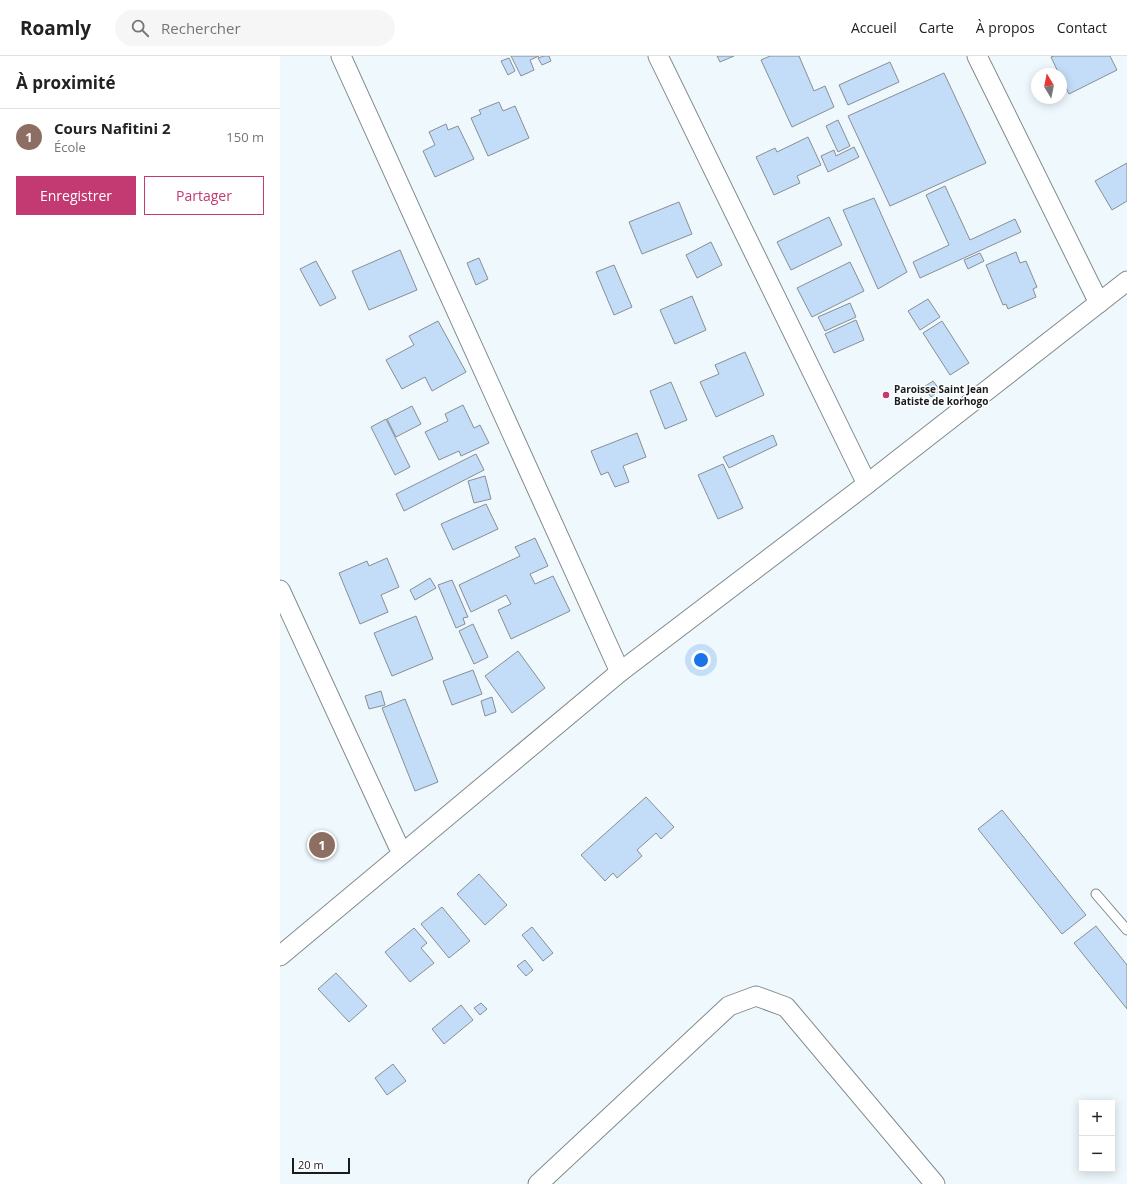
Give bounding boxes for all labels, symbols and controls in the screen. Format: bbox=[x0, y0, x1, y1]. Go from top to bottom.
search box bbox=[115, 10, 395, 46]
text: Roamly bbox=[20, 15, 91, 41]
icon: search bbox=[129, 17, 151, 39]
text: Rechercher bbox=[161, 18, 241, 38]
text: Accueil bbox=[851, 18, 897, 37]
text: Carte bbox=[919, 18, 954, 37]
text: À propos bbox=[976, 18, 1035, 37]
text: Contact bbox=[1057, 18, 1107, 37]
north arrow bbox=[1031, 68, 1067, 104]
text: À proximité bbox=[16, 71, 115, 94]
text: Cours Nafitini 2 bbox=[54, 118, 171, 138]
text: 1 bbox=[25, 128, 33, 146]
text: 150 m bbox=[226, 128, 264, 146]
text: École bbox=[54, 138, 86, 156]
button: Enregistrer bbox=[16, 176, 136, 215]
button: Partager bbox=[144, 176, 264, 215]
place label: Paroisse Saint Jean Batiste de korhogo bbox=[894, 382, 989, 408]
marker: Paroisse Saint Jean Batiste de korhogo bbox=[881, 390, 891, 400]
your location bbox=[691, 650, 711, 670]
pin: 1 bbox=[309, 830, 335, 860]
map controls bbox=[1079, 1100, 1115, 1172]
button: + bbox=[1079, 1100, 1115, 1136]
button: − bbox=[1079, 1136, 1115, 1172]
scale bar bbox=[292, 1156, 350, 1175]
text: 20 m bbox=[298, 1157, 324, 1172]

